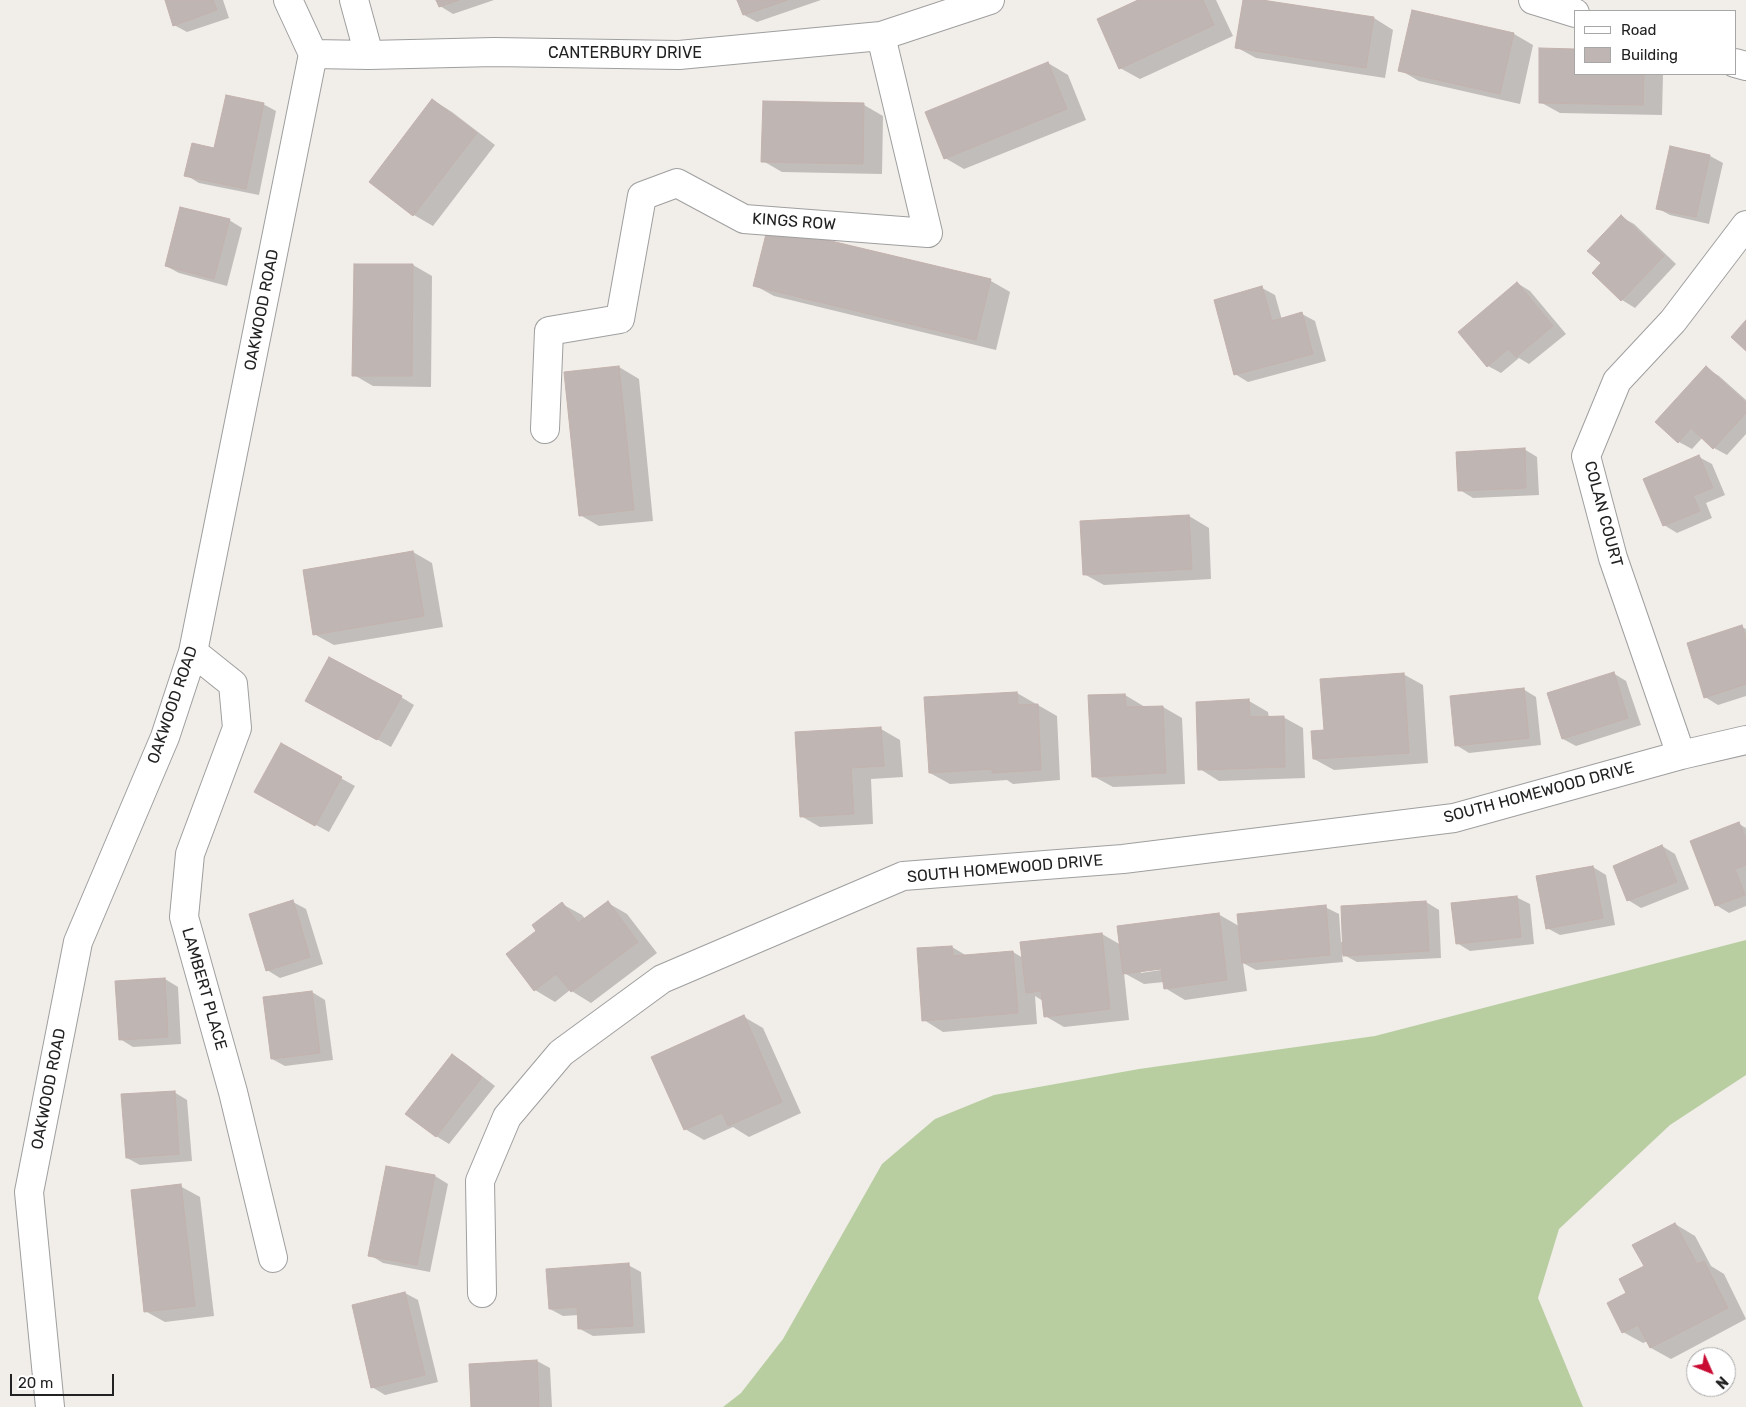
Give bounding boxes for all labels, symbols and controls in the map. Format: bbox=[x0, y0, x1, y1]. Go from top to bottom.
legend bbox=[1574, 10, 1736, 75]
text: Road bbox=[1621, 21, 1657, 39]
street label: CANTERBURY DRIVE bbox=[548, 43, 702, 63]
text: Building bbox=[1621, 46, 1678, 64]
street label: KINGS ROW bbox=[752, 209, 836, 235]
street label: OAKWOOD ROAD bbox=[241, 248, 283, 372]
street label: COLAN COURT bbox=[1580, 459, 1626, 569]
street label: OAKWOOD ROAD bbox=[144, 644, 202, 766]
street label: SOUTH HOMEWOOD DRIVE bbox=[1442, 758, 1636, 828]
street label: SOUTH HOMEWOOD DRIVE bbox=[906, 851, 1104, 887]
street label: LAMBERT PLACE bbox=[177, 926, 231, 1052]
street label: OAKWOOD ROAD bbox=[28, 1027, 70, 1151]
north arrow bbox=[1686, 1347, 1736, 1397]
scale bar bbox=[12, 1364, 116, 1396]
text: N bbox=[1712, 1373, 1731, 1392]
text: 20 m bbox=[18, 1374, 53, 1392]

